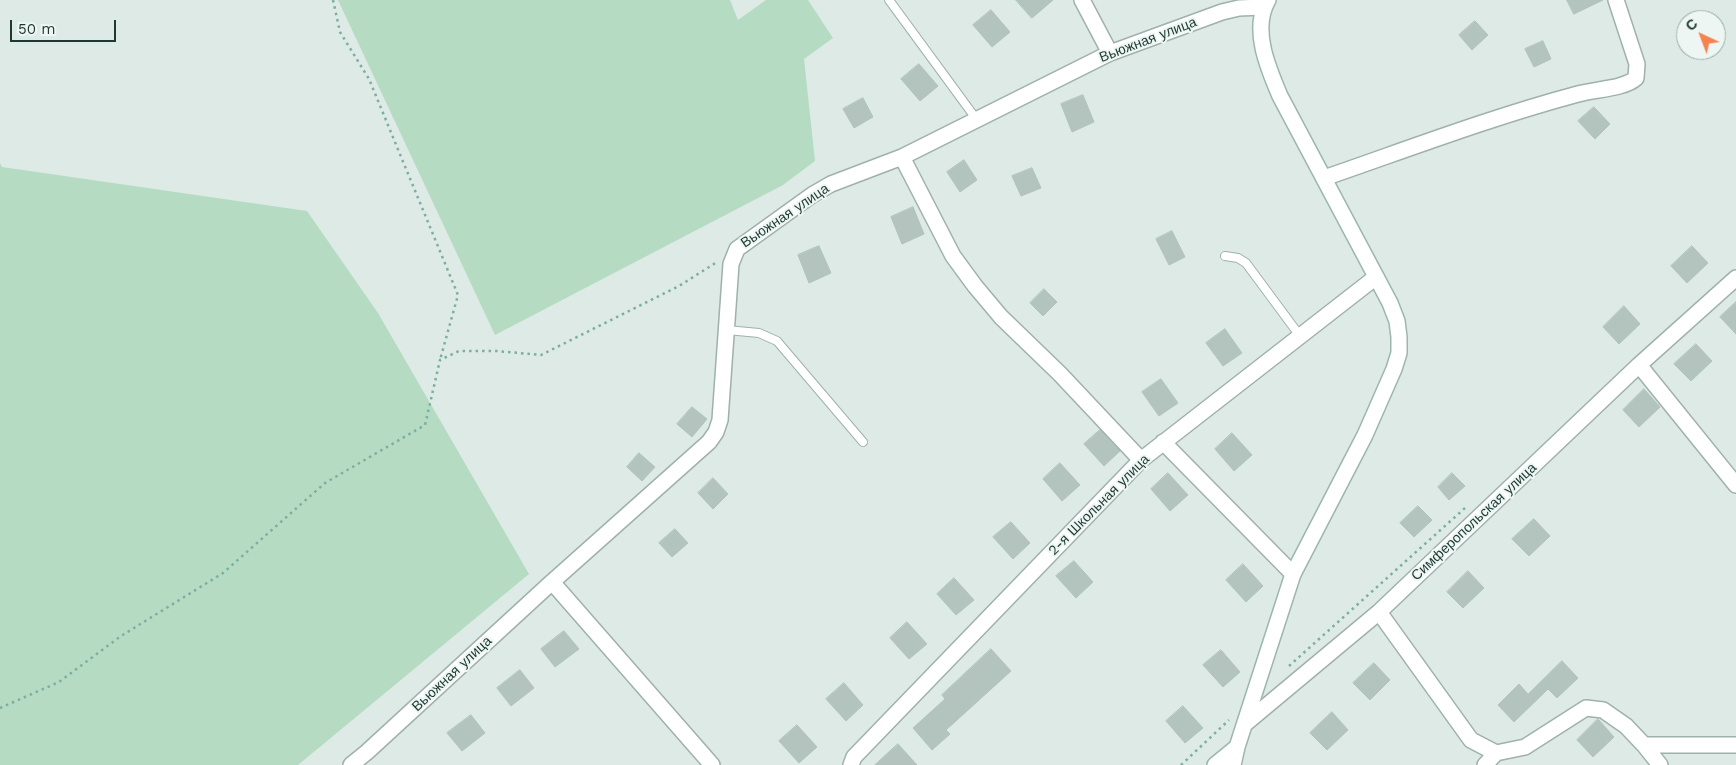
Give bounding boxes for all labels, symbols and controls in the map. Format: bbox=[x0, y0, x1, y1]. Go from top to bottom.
scale bar bbox=[12, 10, 119, 42]
north arrow bbox=[1676, 10, 1726, 60]
street label: Вьюжная улица bbox=[1097, 14, 1199, 66]
text: С bbox=[1682, 15, 1701, 34]
text: 50 m bbox=[18, 20, 55, 38]
street label: Вьюжная улица bbox=[738, 180, 832, 252]
street label: 2-я Школьная улица bbox=[1045, 451, 1153, 559]
street label: Симферопольская улица bbox=[1408, 460, 1540, 584]
street label: Вьюжная улица bbox=[409, 633, 495, 715]

